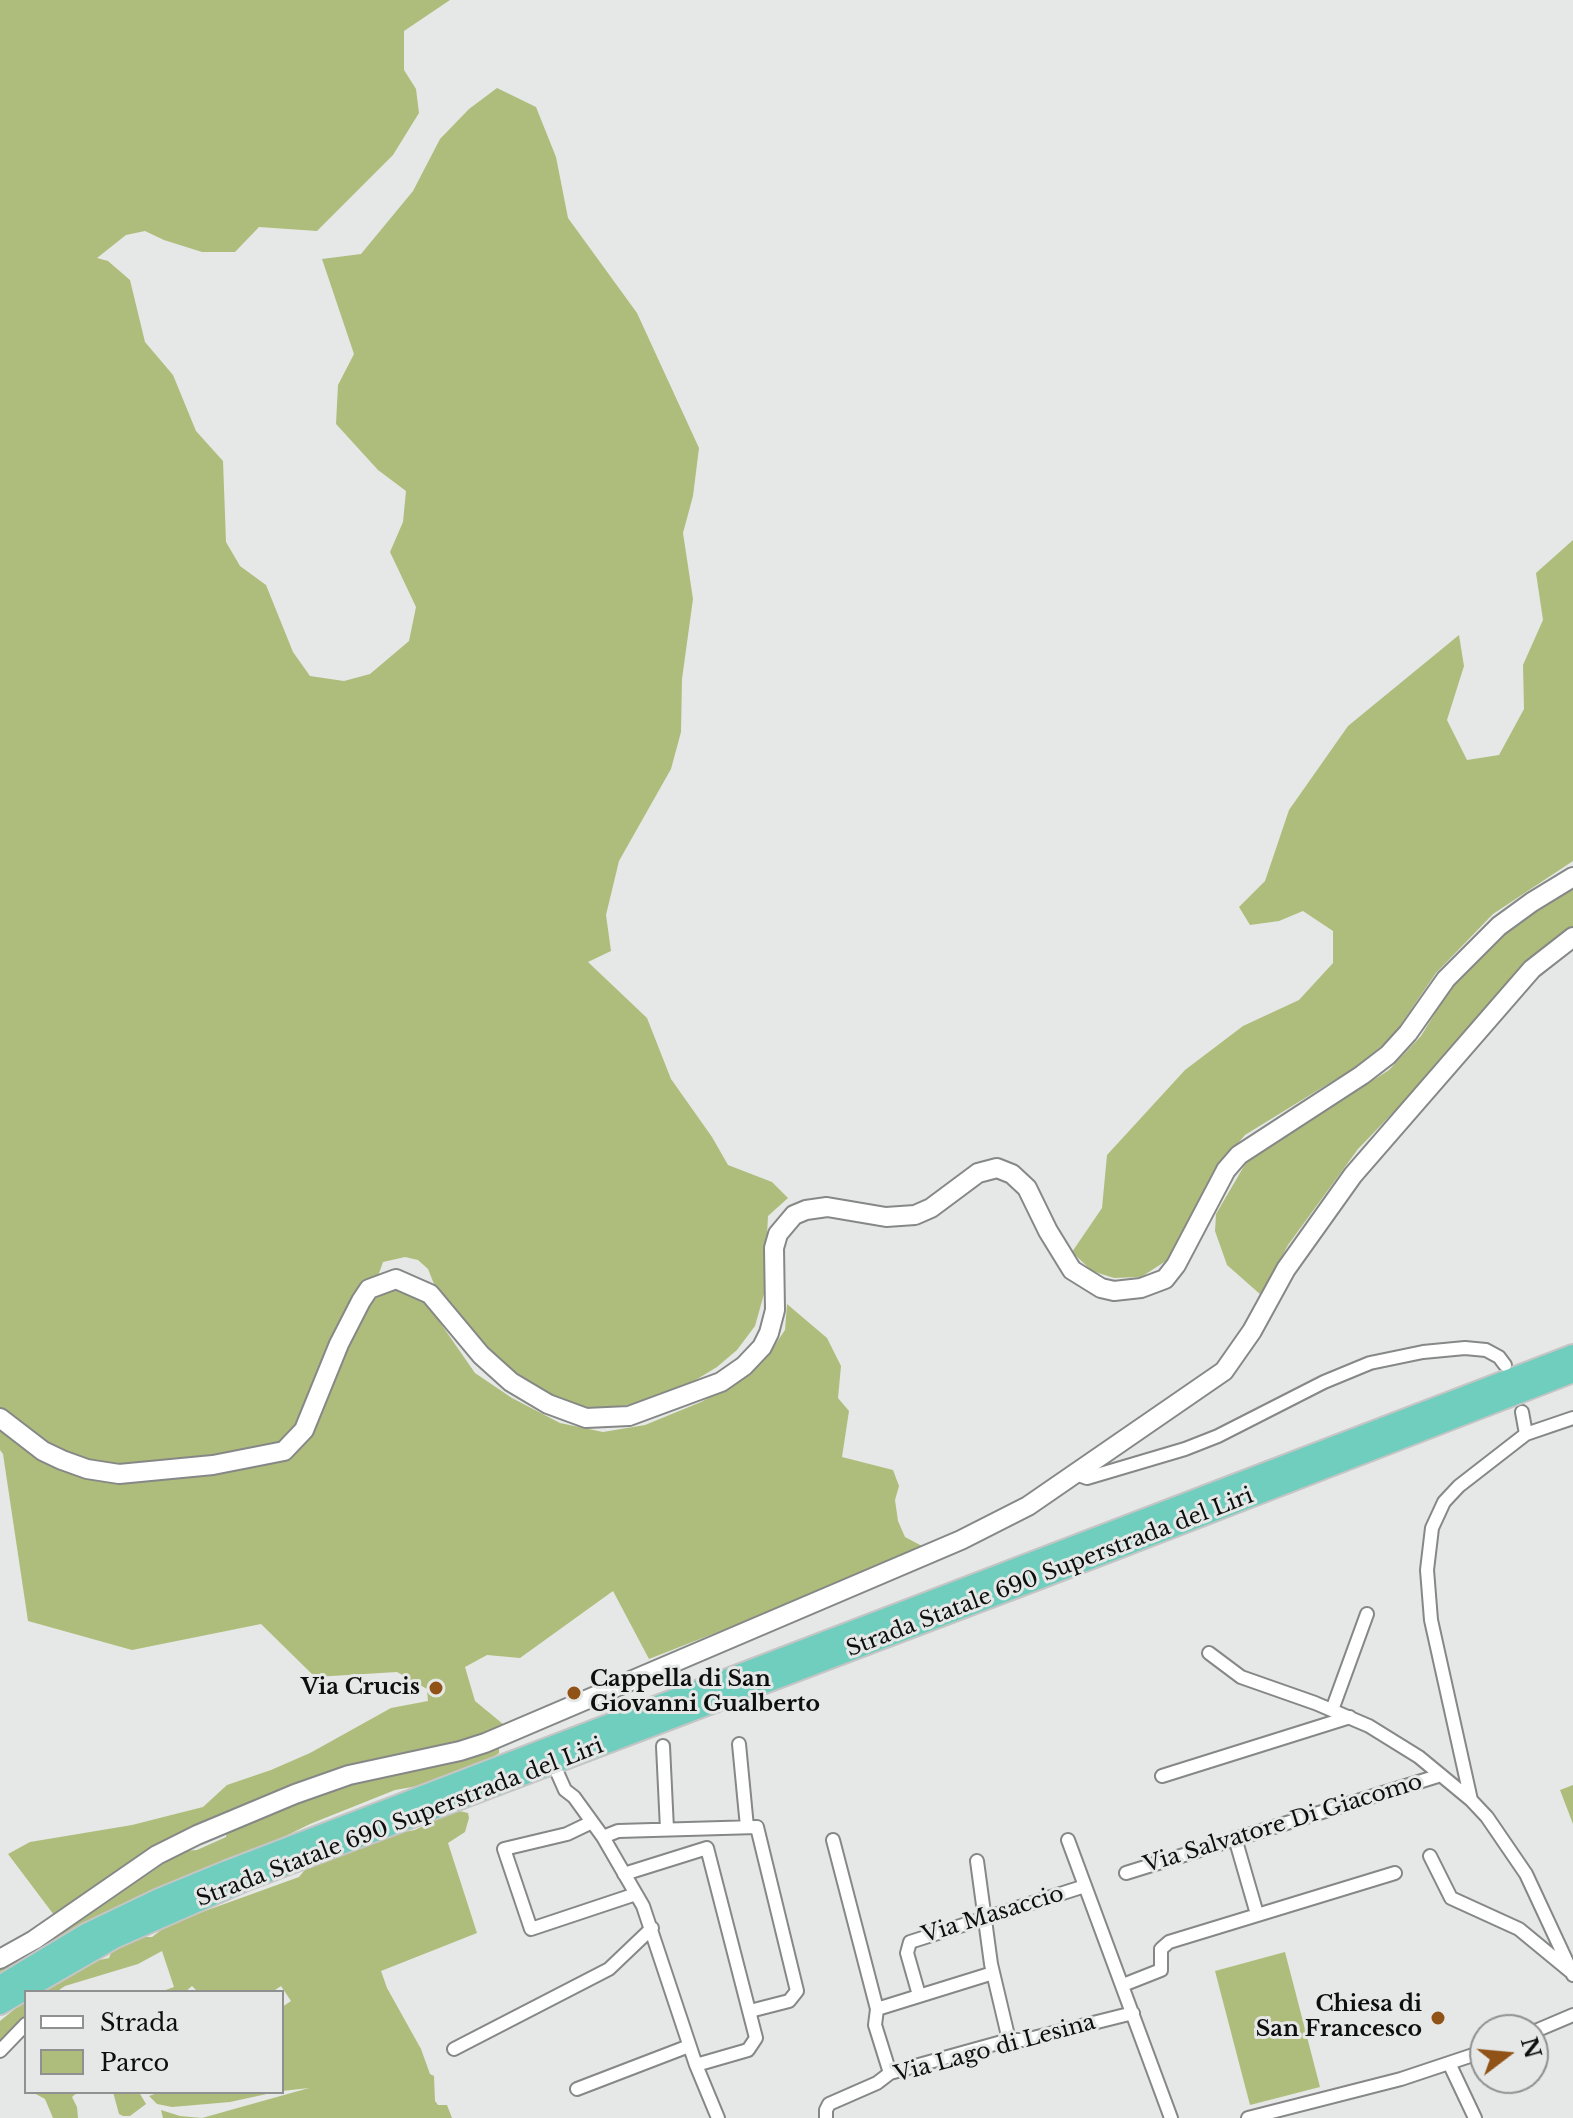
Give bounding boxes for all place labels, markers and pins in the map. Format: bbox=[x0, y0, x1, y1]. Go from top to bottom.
place label: Cappella di San Giovanni Gualberto bbox=[590, 1667, 820, 1718]
place label: Via Crucis bbox=[301, 1675, 420, 1701]
marker: Via Crucis bbox=[427, 1679, 445, 1697]
marker: Cappella di San Giovanni Gualberto bbox=[565, 1684, 583, 1702]
place label: Chiesa di San Francesco bbox=[1256, 1992, 1422, 2044]
marker: Chiesa di San Francesco bbox=[1429, 2009, 1447, 2027]

